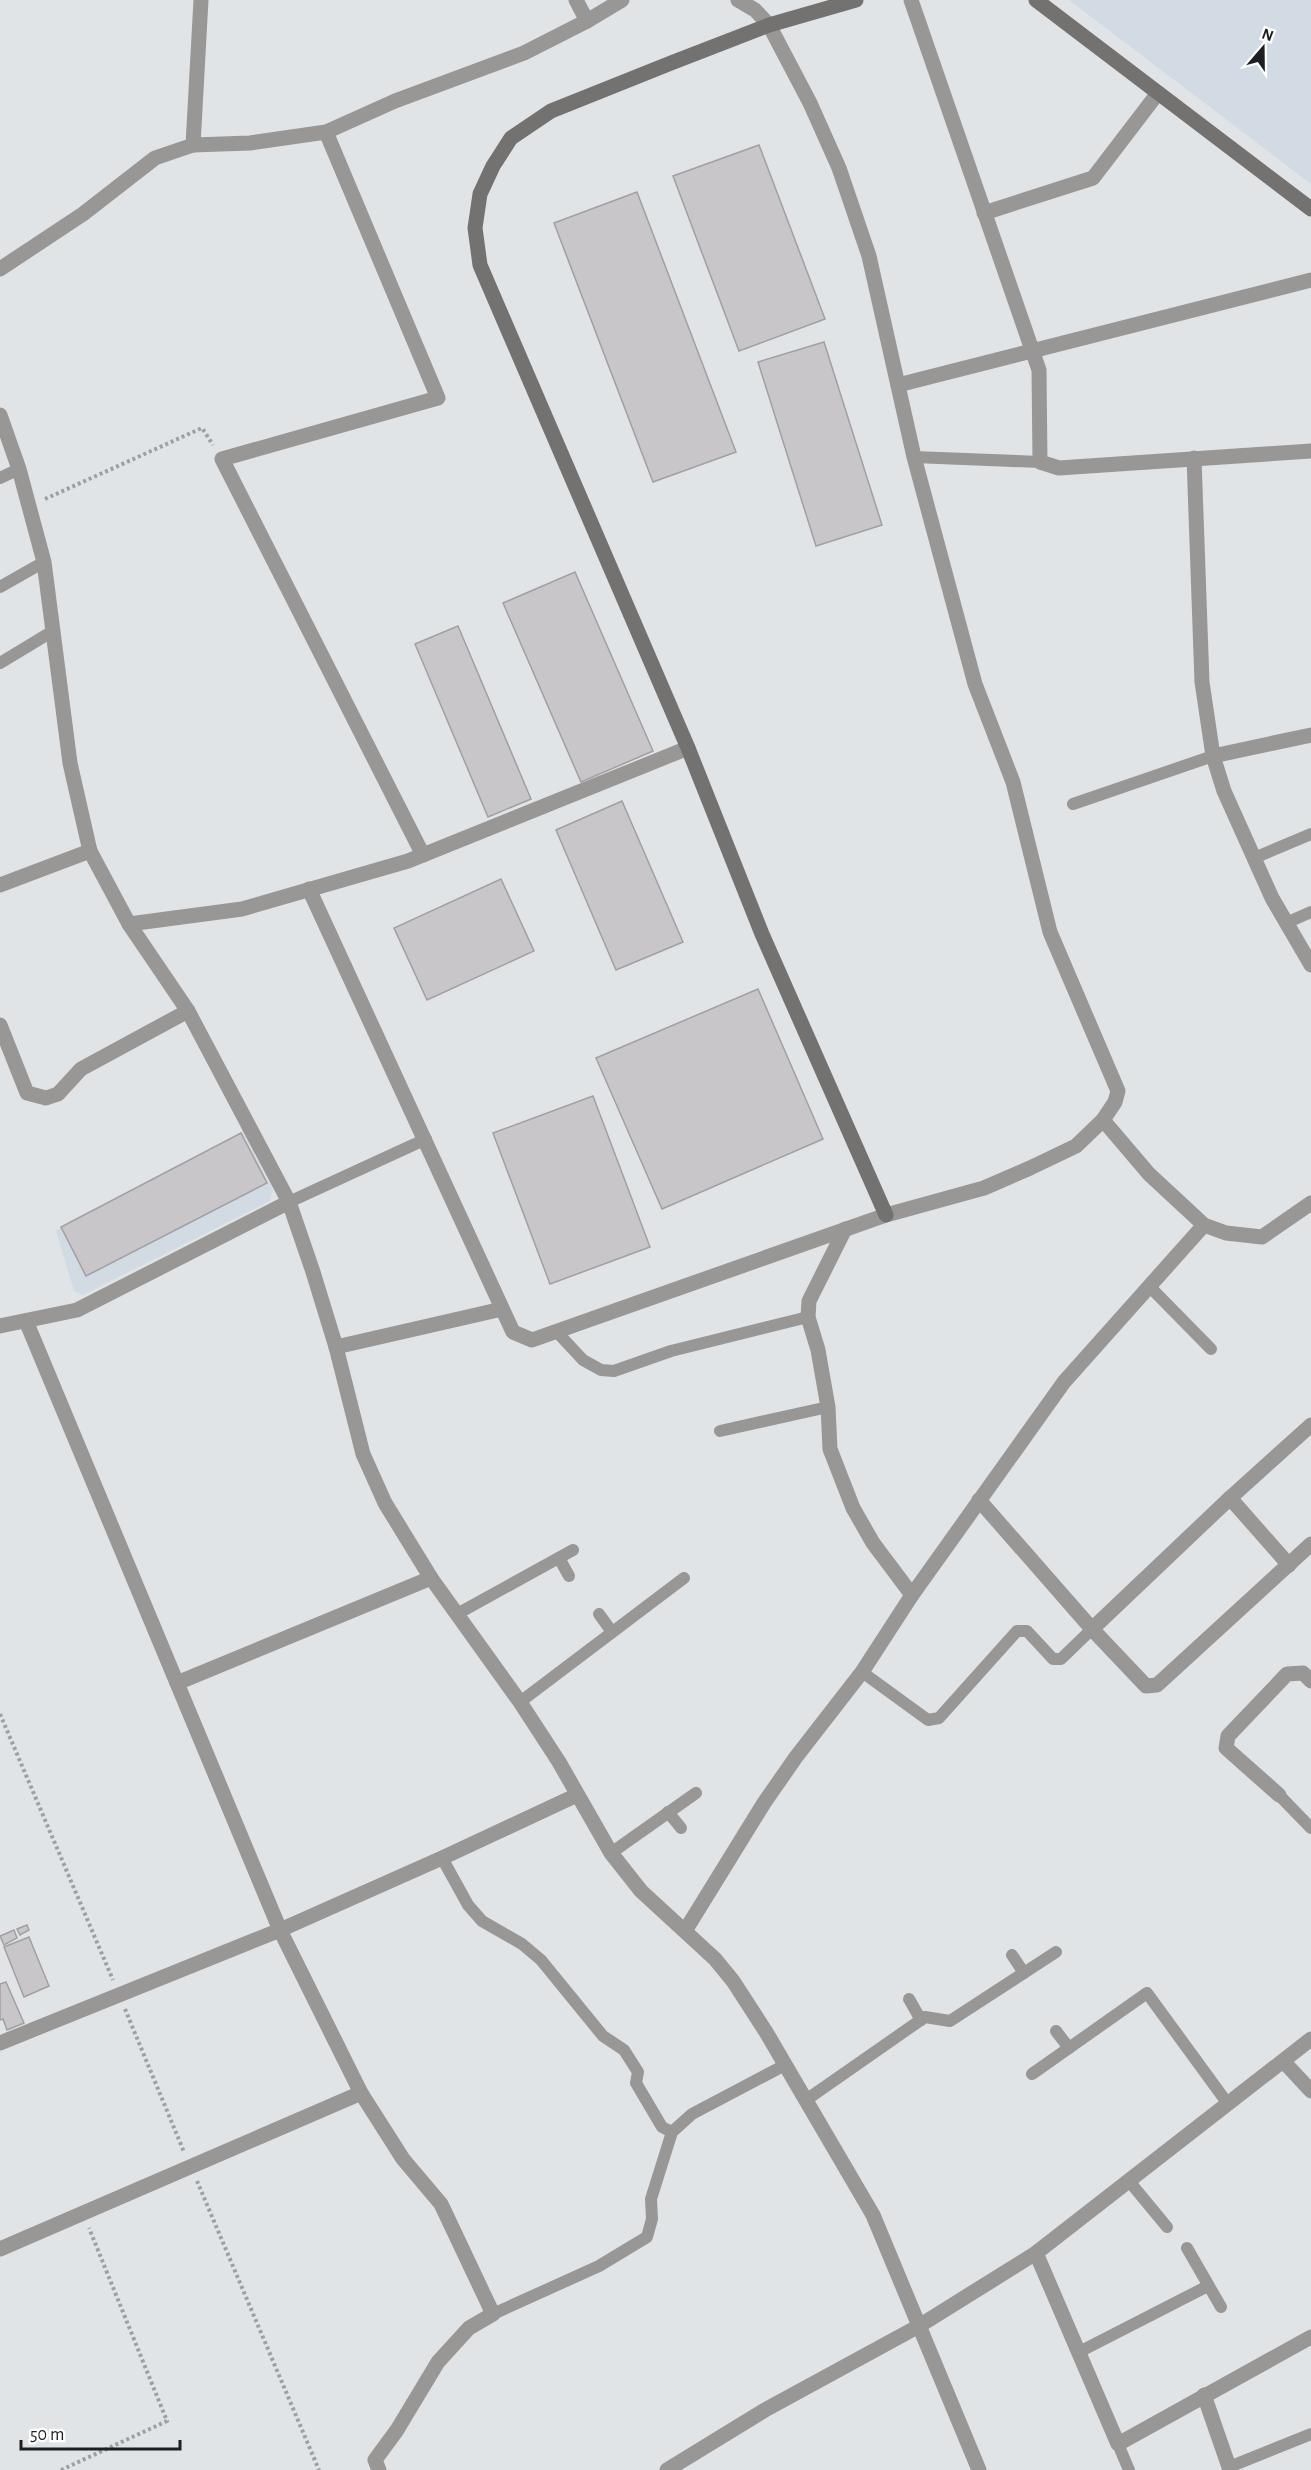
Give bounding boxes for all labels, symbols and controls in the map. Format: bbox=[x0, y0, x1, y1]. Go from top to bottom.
north arrow bbox=[1233, 18, 1293, 78]
text: N bbox=[1260, 25, 1276, 44]
scale bar bbox=[21, 2413, 180, 2451]
text: 50 m bbox=[30, 2426, 64, 2444]

